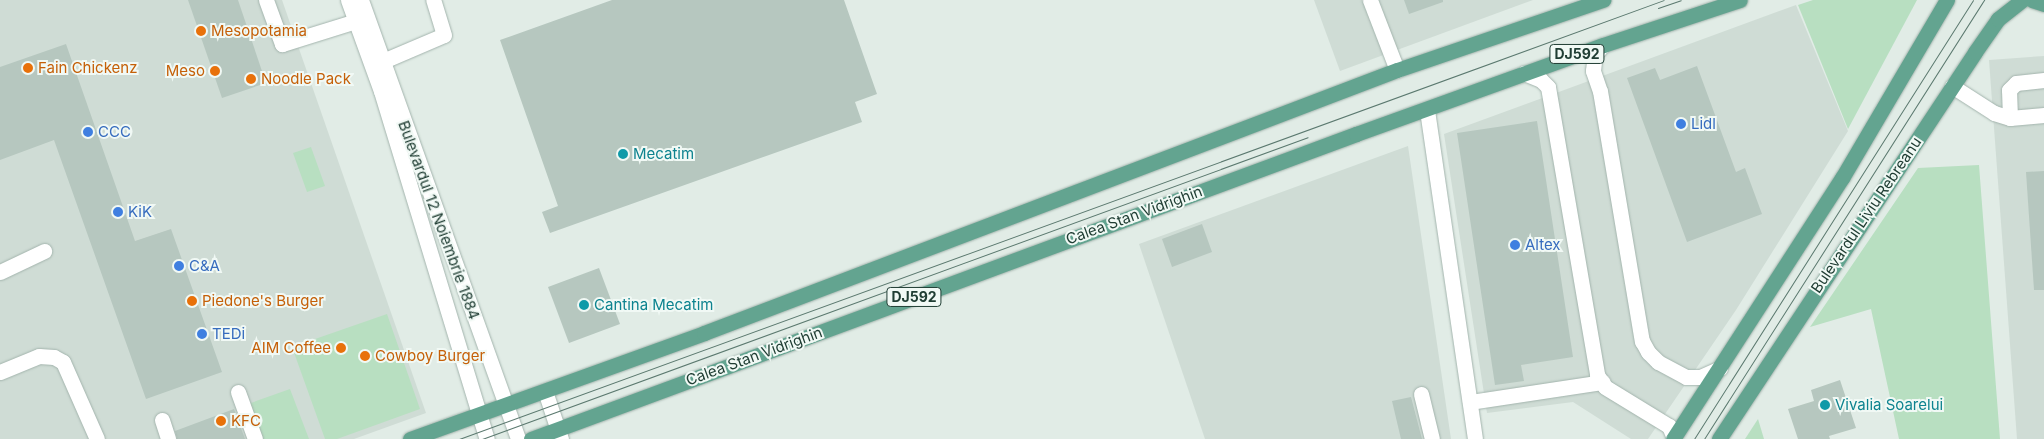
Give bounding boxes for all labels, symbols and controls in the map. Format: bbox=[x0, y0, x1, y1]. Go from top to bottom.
place label: Mesopotamia bbox=[211, 22, 307, 40]
marker: Mesopotamia bbox=[195, 25, 207, 37]
road number: DJ592 bbox=[1548, 42, 1606, 66]
place label: Fain Chickenz bbox=[38, 59, 137, 77]
marker: Fain Chickenz bbox=[22, 62, 34, 74]
place label: Meso bbox=[166, 62, 205, 80]
marker: Meso bbox=[209, 65, 221, 77]
place label: Noodle Pack bbox=[261, 70, 351, 88]
marker: Noodle Pack bbox=[245, 73, 257, 85]
place label: Lidl bbox=[1691, 115, 1716, 133]
street label: Bulevardul 12 Noiembrie 1884 bbox=[395, 118, 483, 322]
marker: Lidl bbox=[1675, 118, 1687, 130]
place label: CCC bbox=[98, 123, 131, 141]
marker: CCC bbox=[82, 126, 94, 138]
street label: Bulevardul Liviu Rebreanu bbox=[1807, 134, 1925, 296]
place label: Mecatim bbox=[633, 145, 694, 163]
marker: Mecatim bbox=[617, 148, 629, 160]
street label: Calea Stan Vidrighin bbox=[1063, 182, 1205, 248]
place label: KiK bbox=[128, 203, 152, 221]
marker: KiK bbox=[112, 206, 124, 218]
place label: Altex bbox=[1525, 236, 1561, 254]
marker: Altex bbox=[1509, 239, 1521, 251]
place label: C&A bbox=[189, 257, 220, 275]
marker: C&A bbox=[173, 260, 185, 272]
road number: DJ592 bbox=[885, 286, 943, 308]
place label: Piedone's Burger bbox=[202, 292, 324, 310]
marker: Piedone's Burger bbox=[186, 295, 198, 307]
place label: Cantina Mecatim bbox=[594, 296, 713, 314]
marker: Cantina Mecatim bbox=[578, 299, 590, 311]
street label: Calea Stan Vidrighin bbox=[683, 323, 825, 389]
place label: TEDi bbox=[212, 325, 245, 343]
marker: TEDi bbox=[196, 328, 208, 340]
place label: AIM Coffee bbox=[251, 339, 331, 357]
marker: AIM Coffee bbox=[335, 342, 347, 354]
place label: Cowboy Burger bbox=[375, 347, 485, 365]
marker: Cowboy Burger bbox=[359, 350, 371, 362]
place label: Vivalia Soarelui bbox=[1835, 396, 1943, 414]
marker: Vivalia Soarelui bbox=[1819, 399, 1831, 411]
place label: KFC bbox=[231, 412, 261, 430]
marker: KFC bbox=[215, 415, 227, 427]

